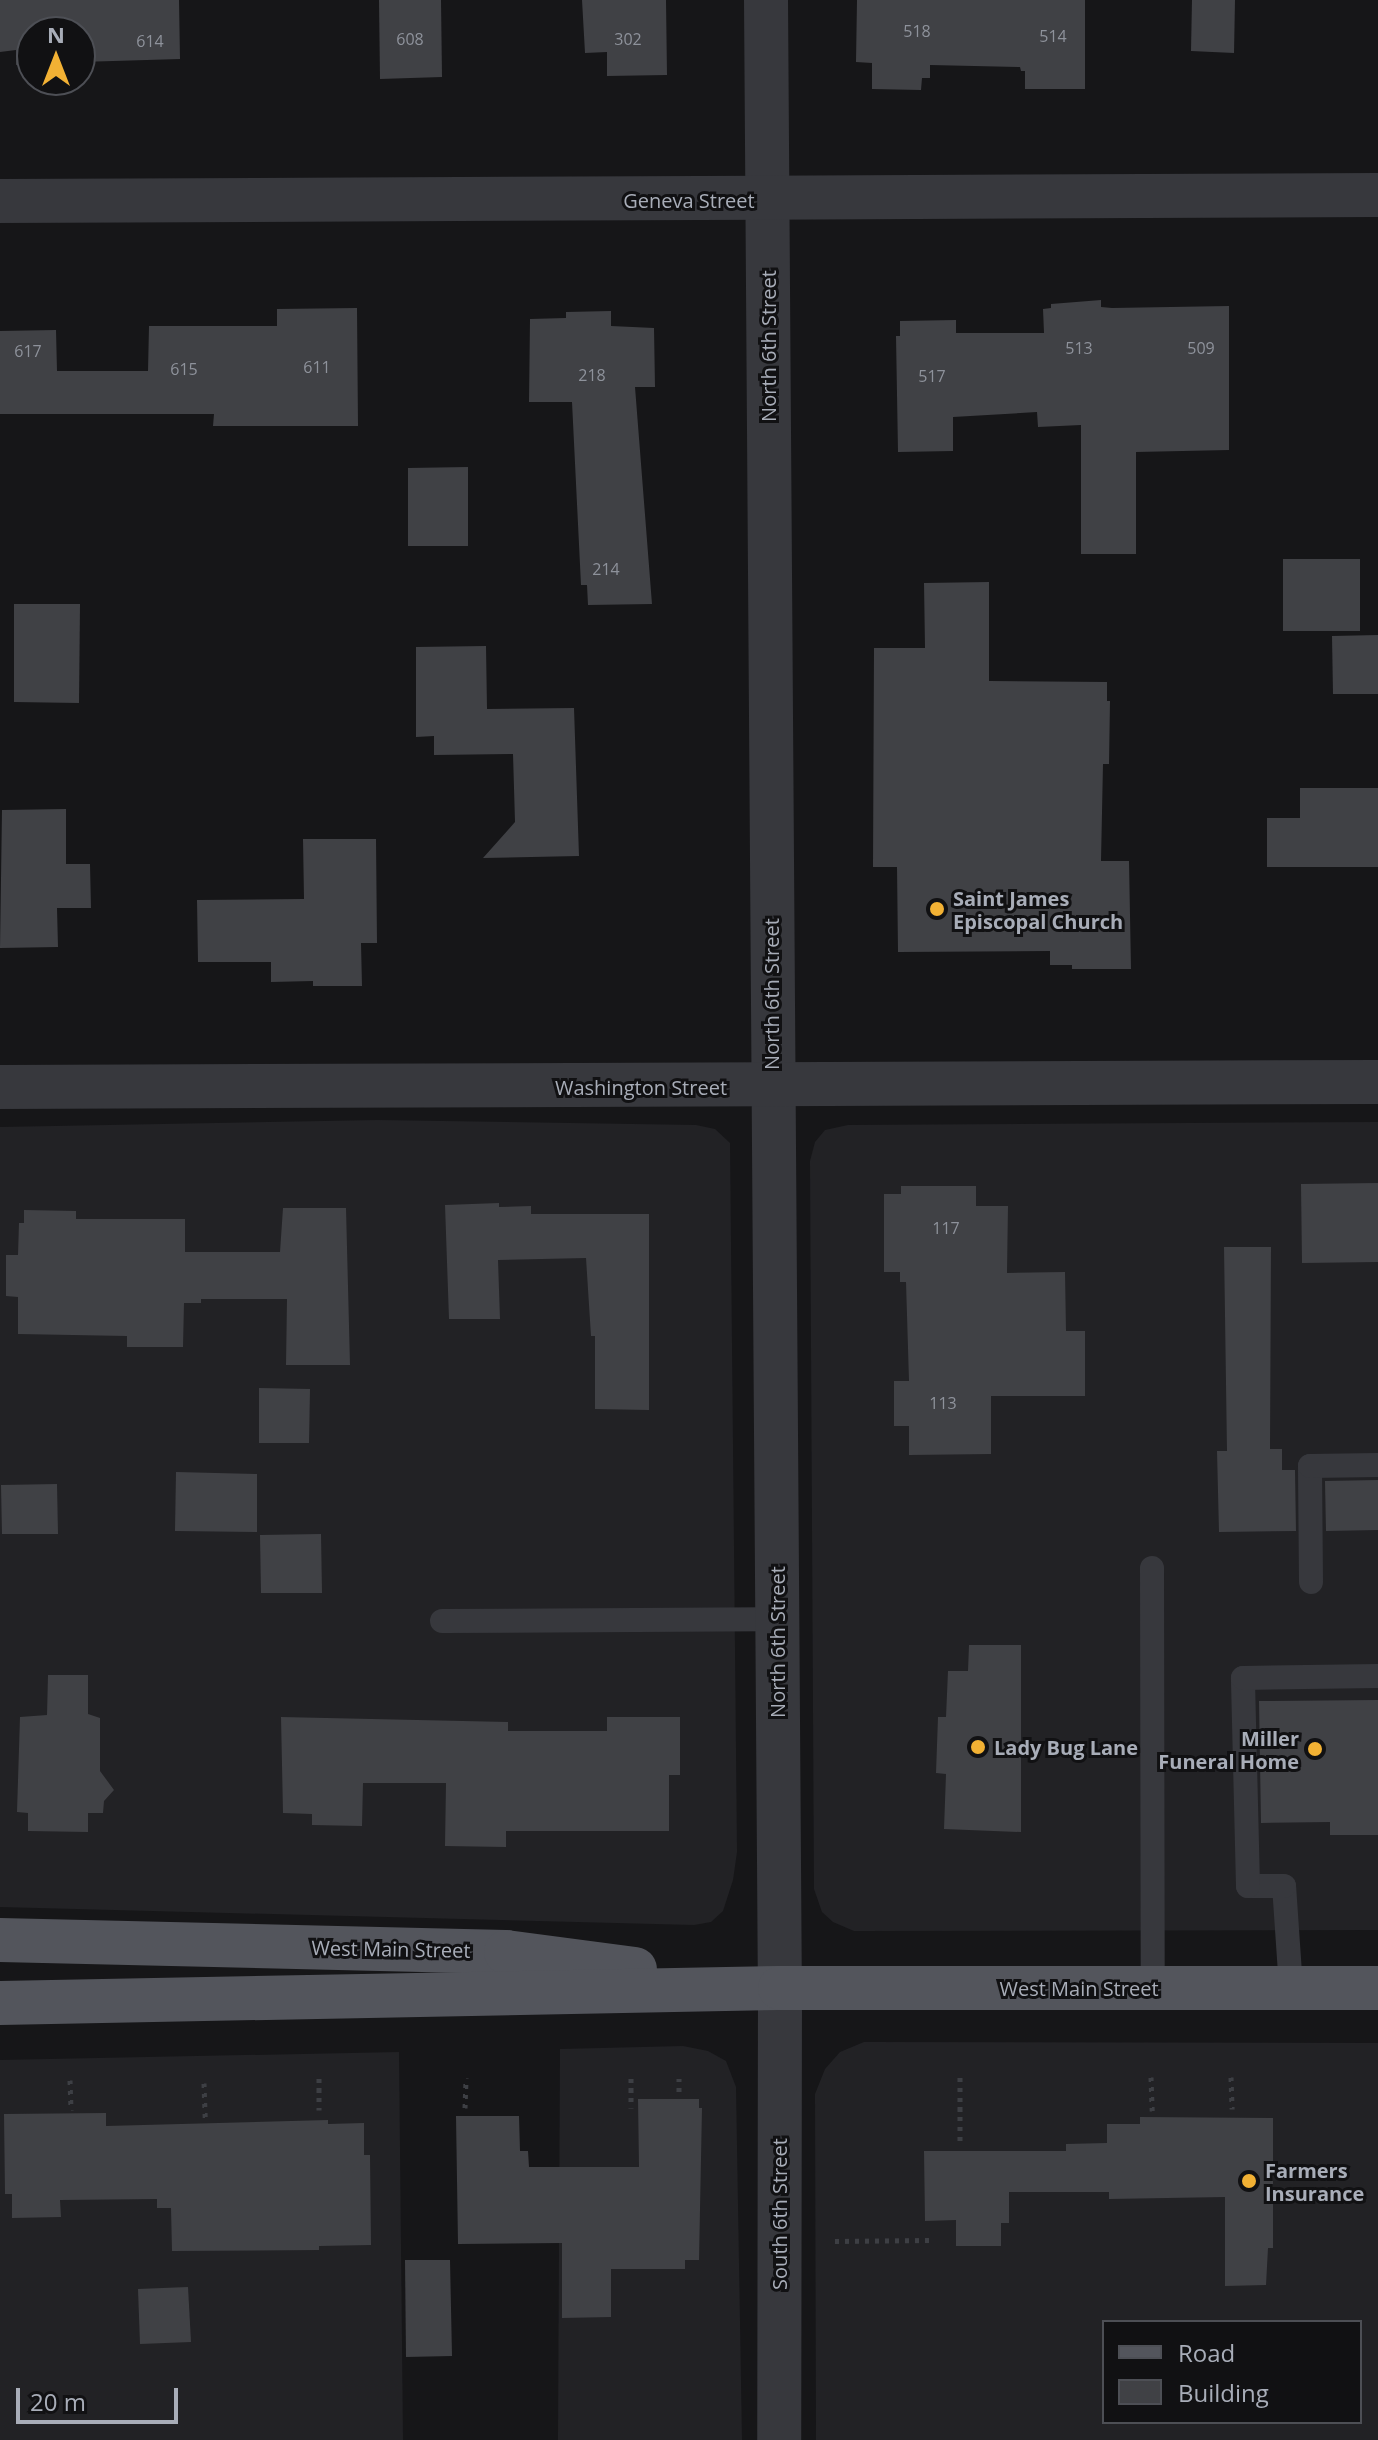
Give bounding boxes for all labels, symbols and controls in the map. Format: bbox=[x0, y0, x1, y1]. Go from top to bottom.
north arrow bbox=[16, 16, 96, 96]
text: N bbox=[47, 19, 65, 49]
house number: 518 bbox=[903, 21, 931, 41]
house number: 514 bbox=[1039, 26, 1067, 46]
house number: 608 bbox=[396, 29, 424, 49]
house number: 302 bbox=[614, 29, 642, 49]
house number: 614 bbox=[136, 31, 164, 51]
street label: Geneva Street bbox=[623, 188, 755, 212]
street label: North 6th Street bbox=[756, 270, 780, 422]
house number: 513 bbox=[1065, 338, 1093, 358]
house number: 509 bbox=[1187, 338, 1215, 358]
house number: 617 bbox=[14, 341, 42, 361]
house number: 611 bbox=[303, 357, 331, 377]
house number: 615 bbox=[170, 359, 198, 379]
house number: 218 bbox=[578, 365, 606, 385]
house number: 517 bbox=[918, 366, 946, 386]
house number: 214 bbox=[592, 559, 620, 579]
place label: Saint James Episcopal Church bbox=[953, 886, 1123, 933]
marker: Saint James Episcopal Church bbox=[928, 900, 946, 918]
street label: North 6th Street bbox=[759, 918, 783, 1070]
street label: Washington Street bbox=[555, 1075, 727, 1099]
house number: 117 bbox=[932, 1218, 960, 1238]
house number: 113 bbox=[929, 1393, 957, 1413]
street label: North 6th Street bbox=[765, 1566, 789, 1718]
place label: Miller Funeral Home bbox=[1158, 1726, 1299, 1773]
place label: Lady Bug Lane bbox=[994, 1735, 1138, 1759]
marker: Lady Bug Lane bbox=[969, 1738, 987, 1756]
marker: Miller Funeral Home bbox=[1306, 1740, 1324, 1758]
street label: West Main Street bbox=[311, 1936, 471, 1962]
street label: West Main Street bbox=[999, 1976, 1159, 2000]
street label: South 6th Street bbox=[767, 2138, 791, 2290]
place label: Farmers Insurance bbox=[1265, 2158, 1364, 2205]
marker: Farmers Insurance bbox=[1240, 2172, 1258, 2190]
legend bbox=[1102, 2320, 1362, 2424]
text: Road bbox=[1178, 2336, 1235, 2369]
scale bar bbox=[20, 2372, 182, 2422]
text: Building bbox=[1178, 2376, 1269, 2409]
text: 20 m bbox=[30, 2385, 86, 2418]

